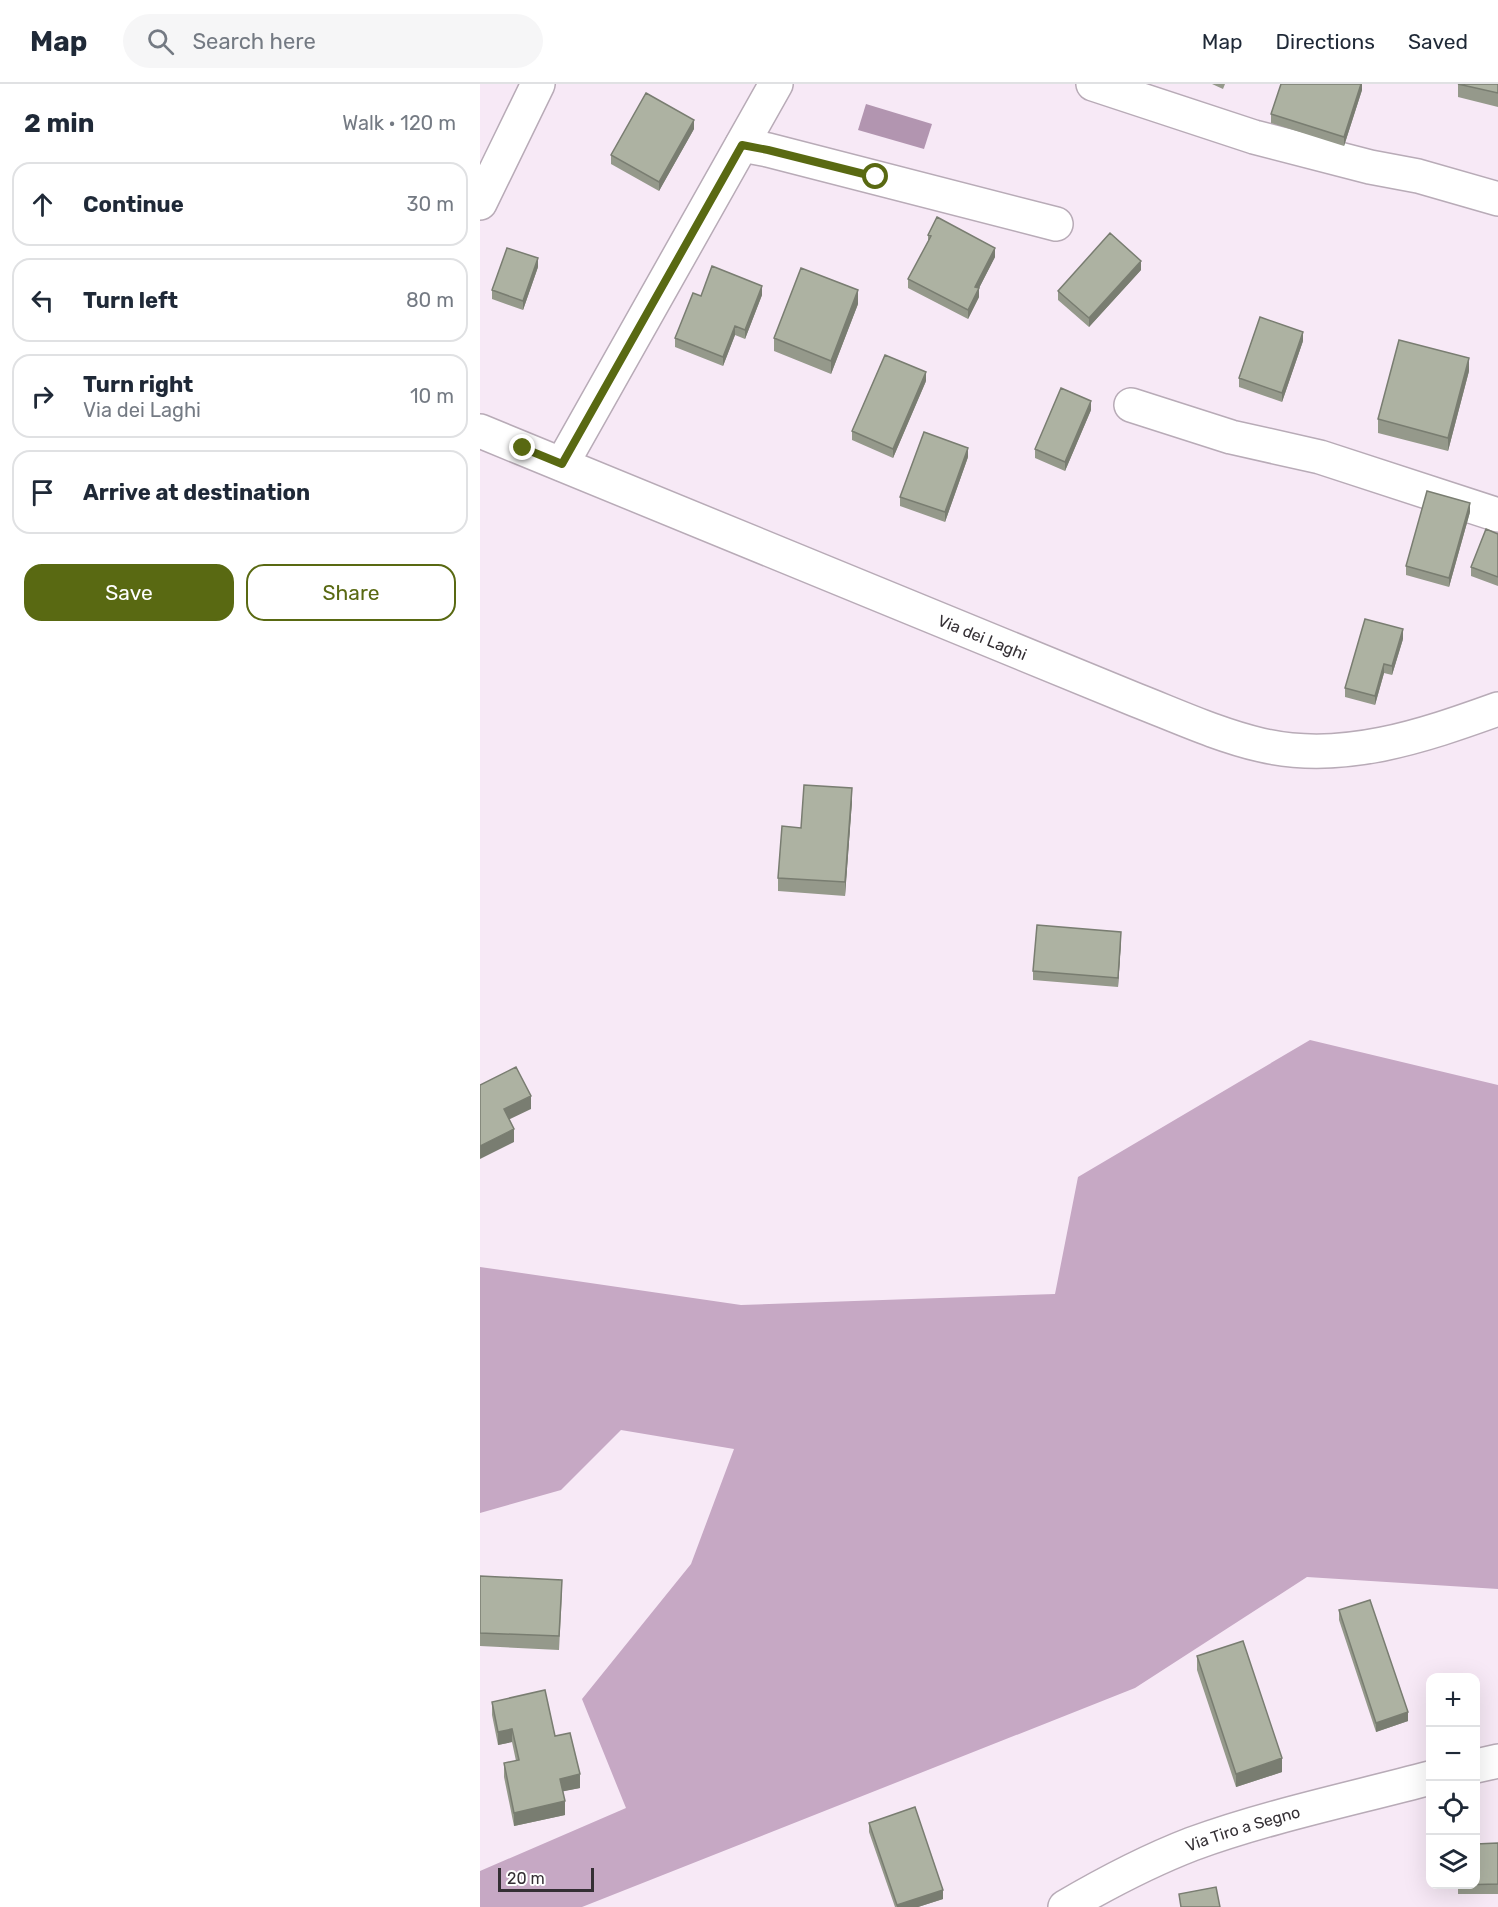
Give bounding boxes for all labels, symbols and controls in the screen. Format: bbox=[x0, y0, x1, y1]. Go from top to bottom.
search box bbox=[123, 14, 543, 68]
text: Map bbox=[30, 25, 87, 58]
icon: search bbox=[144, 25, 177, 58]
text: Search here bbox=[192, 28, 316, 55]
text: Map bbox=[1202, 29, 1243, 54]
text: Directions bbox=[1276, 29, 1375, 54]
text: Saved bbox=[1408, 29, 1468, 54]
text: 2 min bbox=[24, 108, 94, 139]
text: Walk · 120 m bbox=[342, 111, 456, 135]
route start bbox=[862, 163, 888, 189]
icon: ahead bbox=[26, 188, 59, 221]
text: Continue bbox=[83, 191, 184, 218]
text: 30 m bbox=[407, 192, 454, 216]
icon: left bbox=[26, 284, 59, 317]
text: Turn left bbox=[83, 287, 178, 314]
text: 80 m bbox=[406, 288, 454, 312]
text: Turn right bbox=[83, 371, 193, 398]
icon: right bbox=[26, 380, 59, 413]
text: 10 m bbox=[410, 384, 454, 408]
text: Via dei Laghi bbox=[83, 398, 201, 422]
route end bbox=[509, 434, 535, 460]
icon: arrive bbox=[26, 476, 59, 509]
text: Arrive at destination bbox=[83, 479, 310, 506]
button: Save bbox=[24, 564, 234, 621]
button: Share bbox=[246, 564, 456, 621]
street label: Via dei Laghi bbox=[935, 611, 1029, 664]
map controls bbox=[1426, 1673, 1480, 1889]
button: + bbox=[1426, 1673, 1480, 1727]
button: − bbox=[1426, 1727, 1480, 1781]
button: locate bbox=[1426, 1781, 1480, 1835]
street label: Via Tiro a Segno bbox=[1183, 1802, 1302, 1856]
button: layers bbox=[1426, 1835, 1480, 1889]
scale bar bbox=[498, 1865, 594, 1892]
text: 20 m bbox=[507, 1869, 545, 1888]

